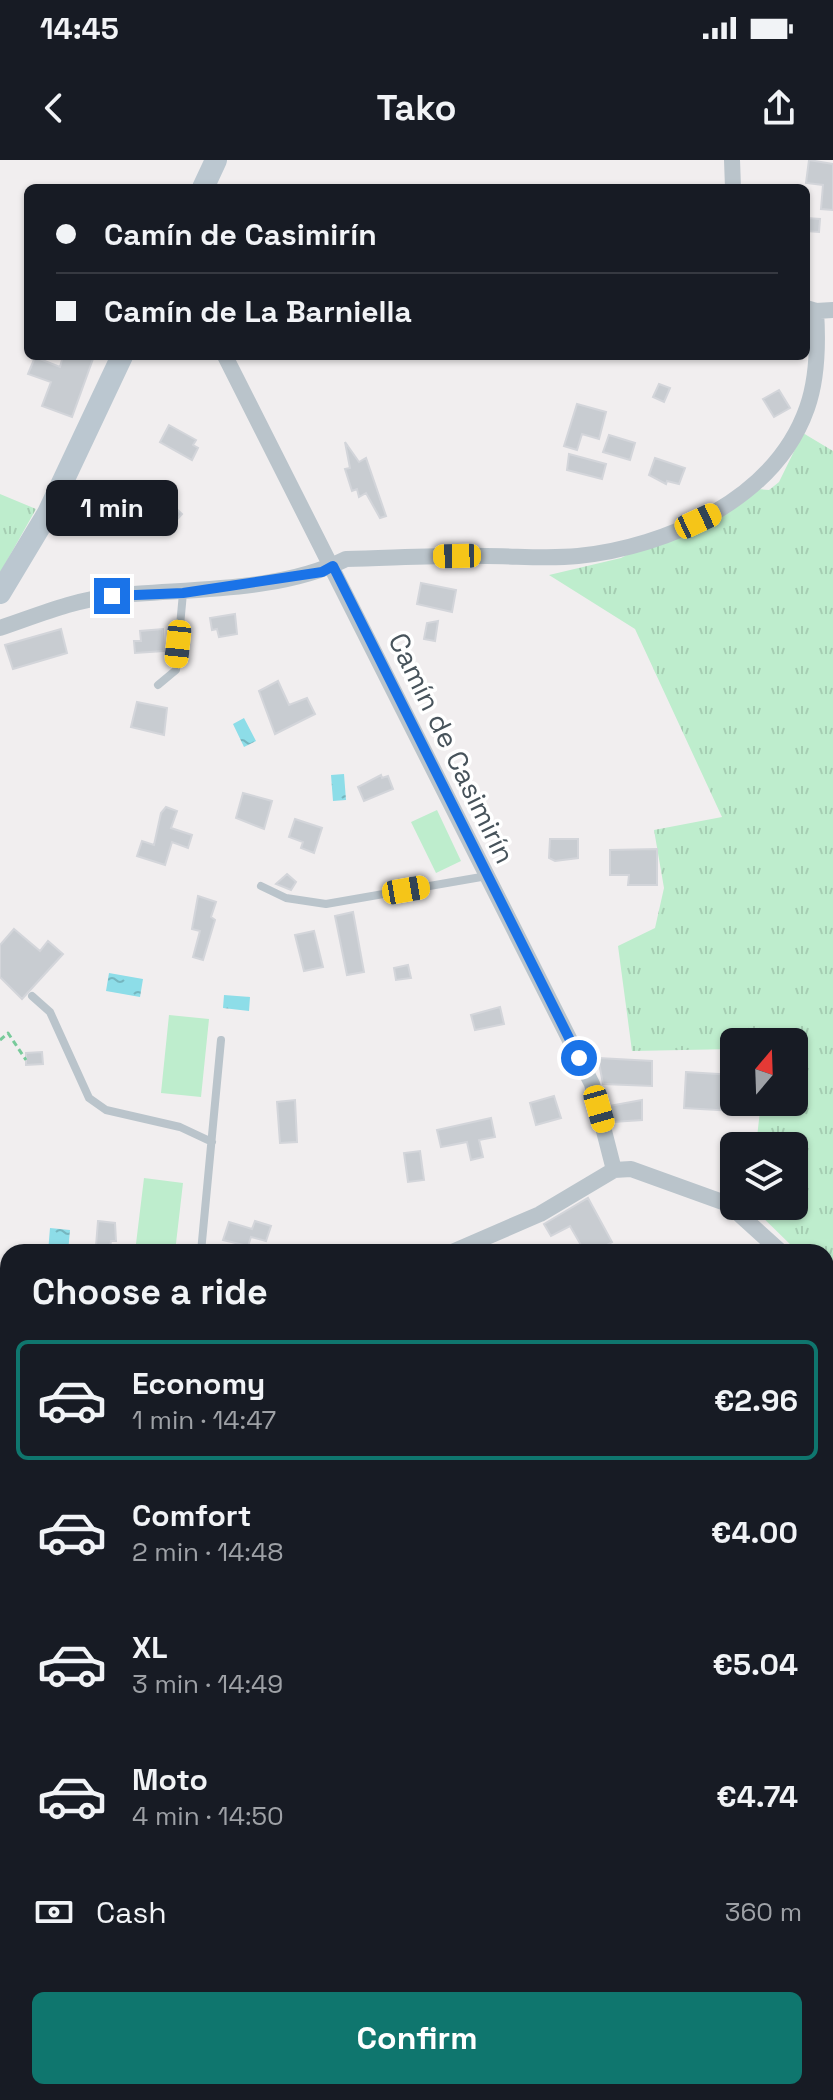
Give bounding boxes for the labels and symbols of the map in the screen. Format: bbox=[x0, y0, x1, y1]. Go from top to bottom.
callout: 1 min bbox=[46, 480, 178, 536]
car bbox=[671, 500, 725, 542]
car bbox=[433, 544, 481, 568]
route end bbox=[94, 578, 130, 614]
car bbox=[164, 619, 192, 669]
street label: Camín de Casimirín bbox=[381, 627, 523, 869]
car bbox=[380, 874, 432, 906]
north arrow bbox=[720, 1028, 808, 1116]
route start bbox=[561, 1040, 597, 1076]
car bbox=[581, 1083, 617, 1135]

